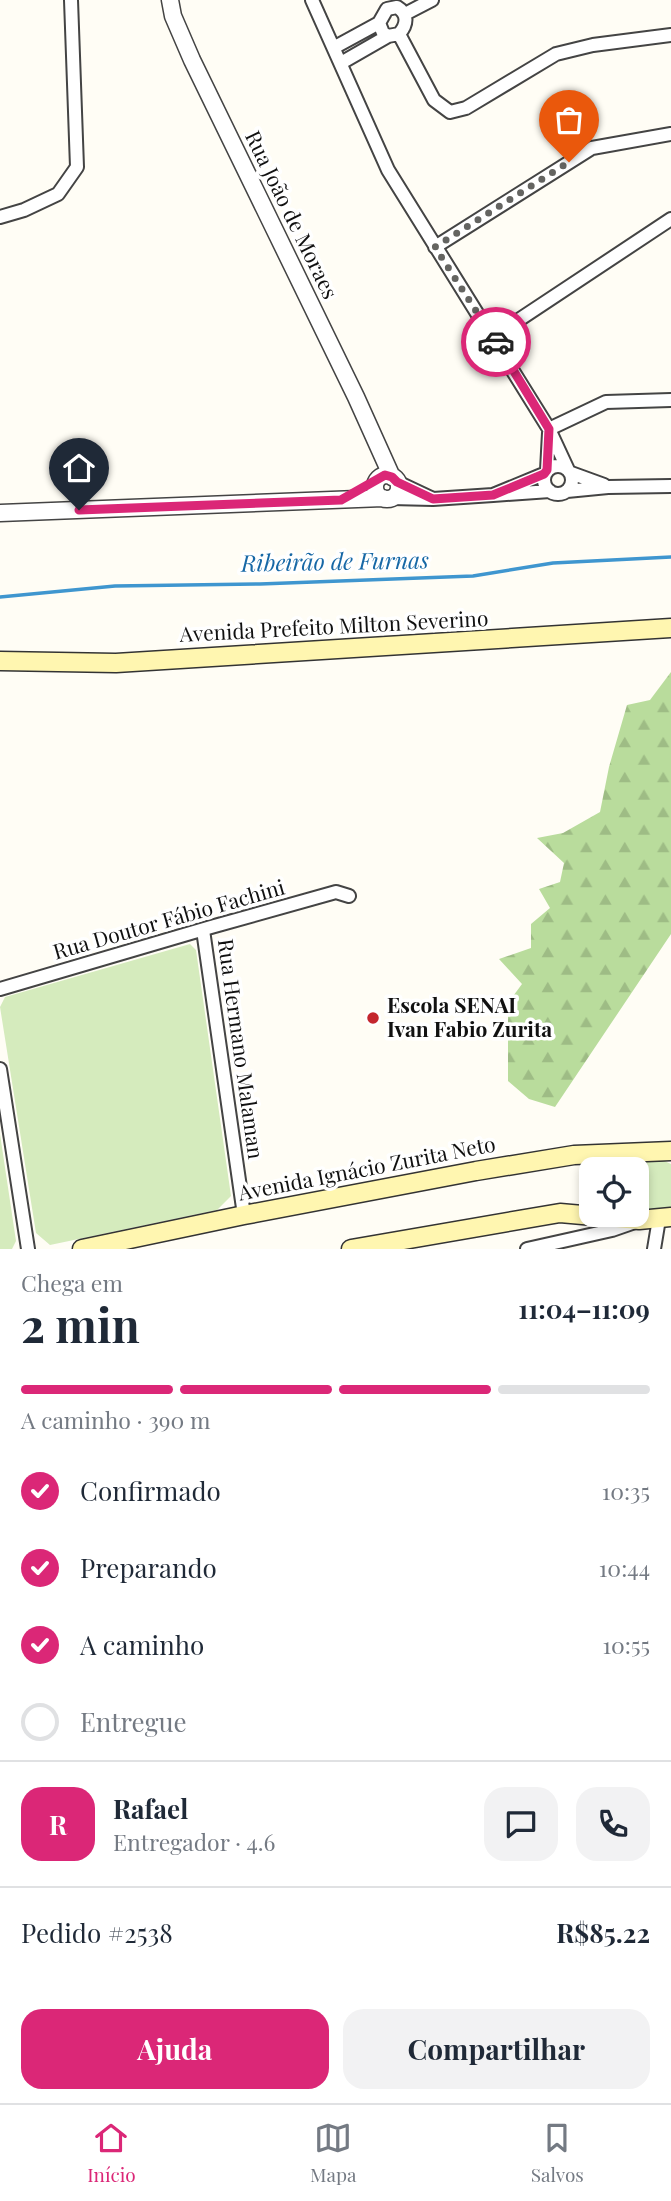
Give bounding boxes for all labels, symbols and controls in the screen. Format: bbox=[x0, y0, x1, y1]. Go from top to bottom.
pin bbox=[539, 90, 599, 162]
icon: bag bbox=[550, 101, 588, 139]
street label: Rua João de Moraes bbox=[240, 125, 346, 303]
courier bbox=[461, 307, 531, 377]
icon: car bbox=[477, 323, 515, 361]
pin bbox=[49, 438, 109, 510]
icon: home bbox=[60, 449, 98, 487]
water label: Ribeirão de Furnas bbox=[240, 543, 429, 578]
street label: Avenida Prefeito Milton Severino bbox=[178, 603, 489, 647]
street label: Rua Doutor Fábio Fachini bbox=[49, 872, 287, 965]
street label: Rua Hermano Malaman bbox=[213, 937, 271, 1161]
place label: Escola SENAI Ivan Fabio Zurita bbox=[387, 990, 552, 1042]
marker: Escola SENAI Ivan Fabio Zurita bbox=[365, 1010, 381, 1026]
street label: Avenida Ignácio Zurita Neto bbox=[235, 1128, 498, 1206]
map controls bbox=[579, 1157, 649, 1227]
button: locate bbox=[579, 1157, 649, 1227]
text: Chega em bbox=[21, 1267, 123, 1298]
text: 11:04–11:09 bbox=[518, 1291, 650, 1326]
text: 2 min bbox=[21, 1293, 140, 1355]
text: A caminho · 390 m bbox=[21, 1404, 210, 1435]
icon: check bbox=[21, 1472, 59, 1510]
text: Confirmado bbox=[80, 1473, 221, 1508]
text: 10:35 bbox=[602, 1475, 650, 1506]
icon: check bbox=[21, 1549, 59, 1587]
text: Preparando bbox=[80, 1550, 217, 1585]
text: 10:44 bbox=[599, 1552, 650, 1583]
icon: check bbox=[21, 1626, 59, 1664]
text: A caminho bbox=[80, 1627, 204, 1662]
text: 10:55 bbox=[602, 1629, 650, 1660]
text: Entregue bbox=[80, 1704, 187, 1739]
button: chat bbox=[484, 1787, 558, 1861]
button: phone bbox=[576, 1787, 650, 1861]
text: Rafael bbox=[113, 1791, 188, 1826]
text: R bbox=[49, 1807, 67, 1842]
text: Entregador · 4.6 bbox=[113, 1826, 275, 1857]
text: Pedido #2538 bbox=[21, 1915, 173, 1950]
text: R$85.22 bbox=[556, 1915, 650, 1950]
button: Ajuda bbox=[21, 2009, 329, 2089]
button: Compartilhar bbox=[343, 2009, 650, 2089]
tab: Início bbox=[87, 2119, 136, 2187]
tab: Mapa bbox=[310, 2119, 356, 2187]
tab: Salvos bbox=[531, 2119, 584, 2187]

